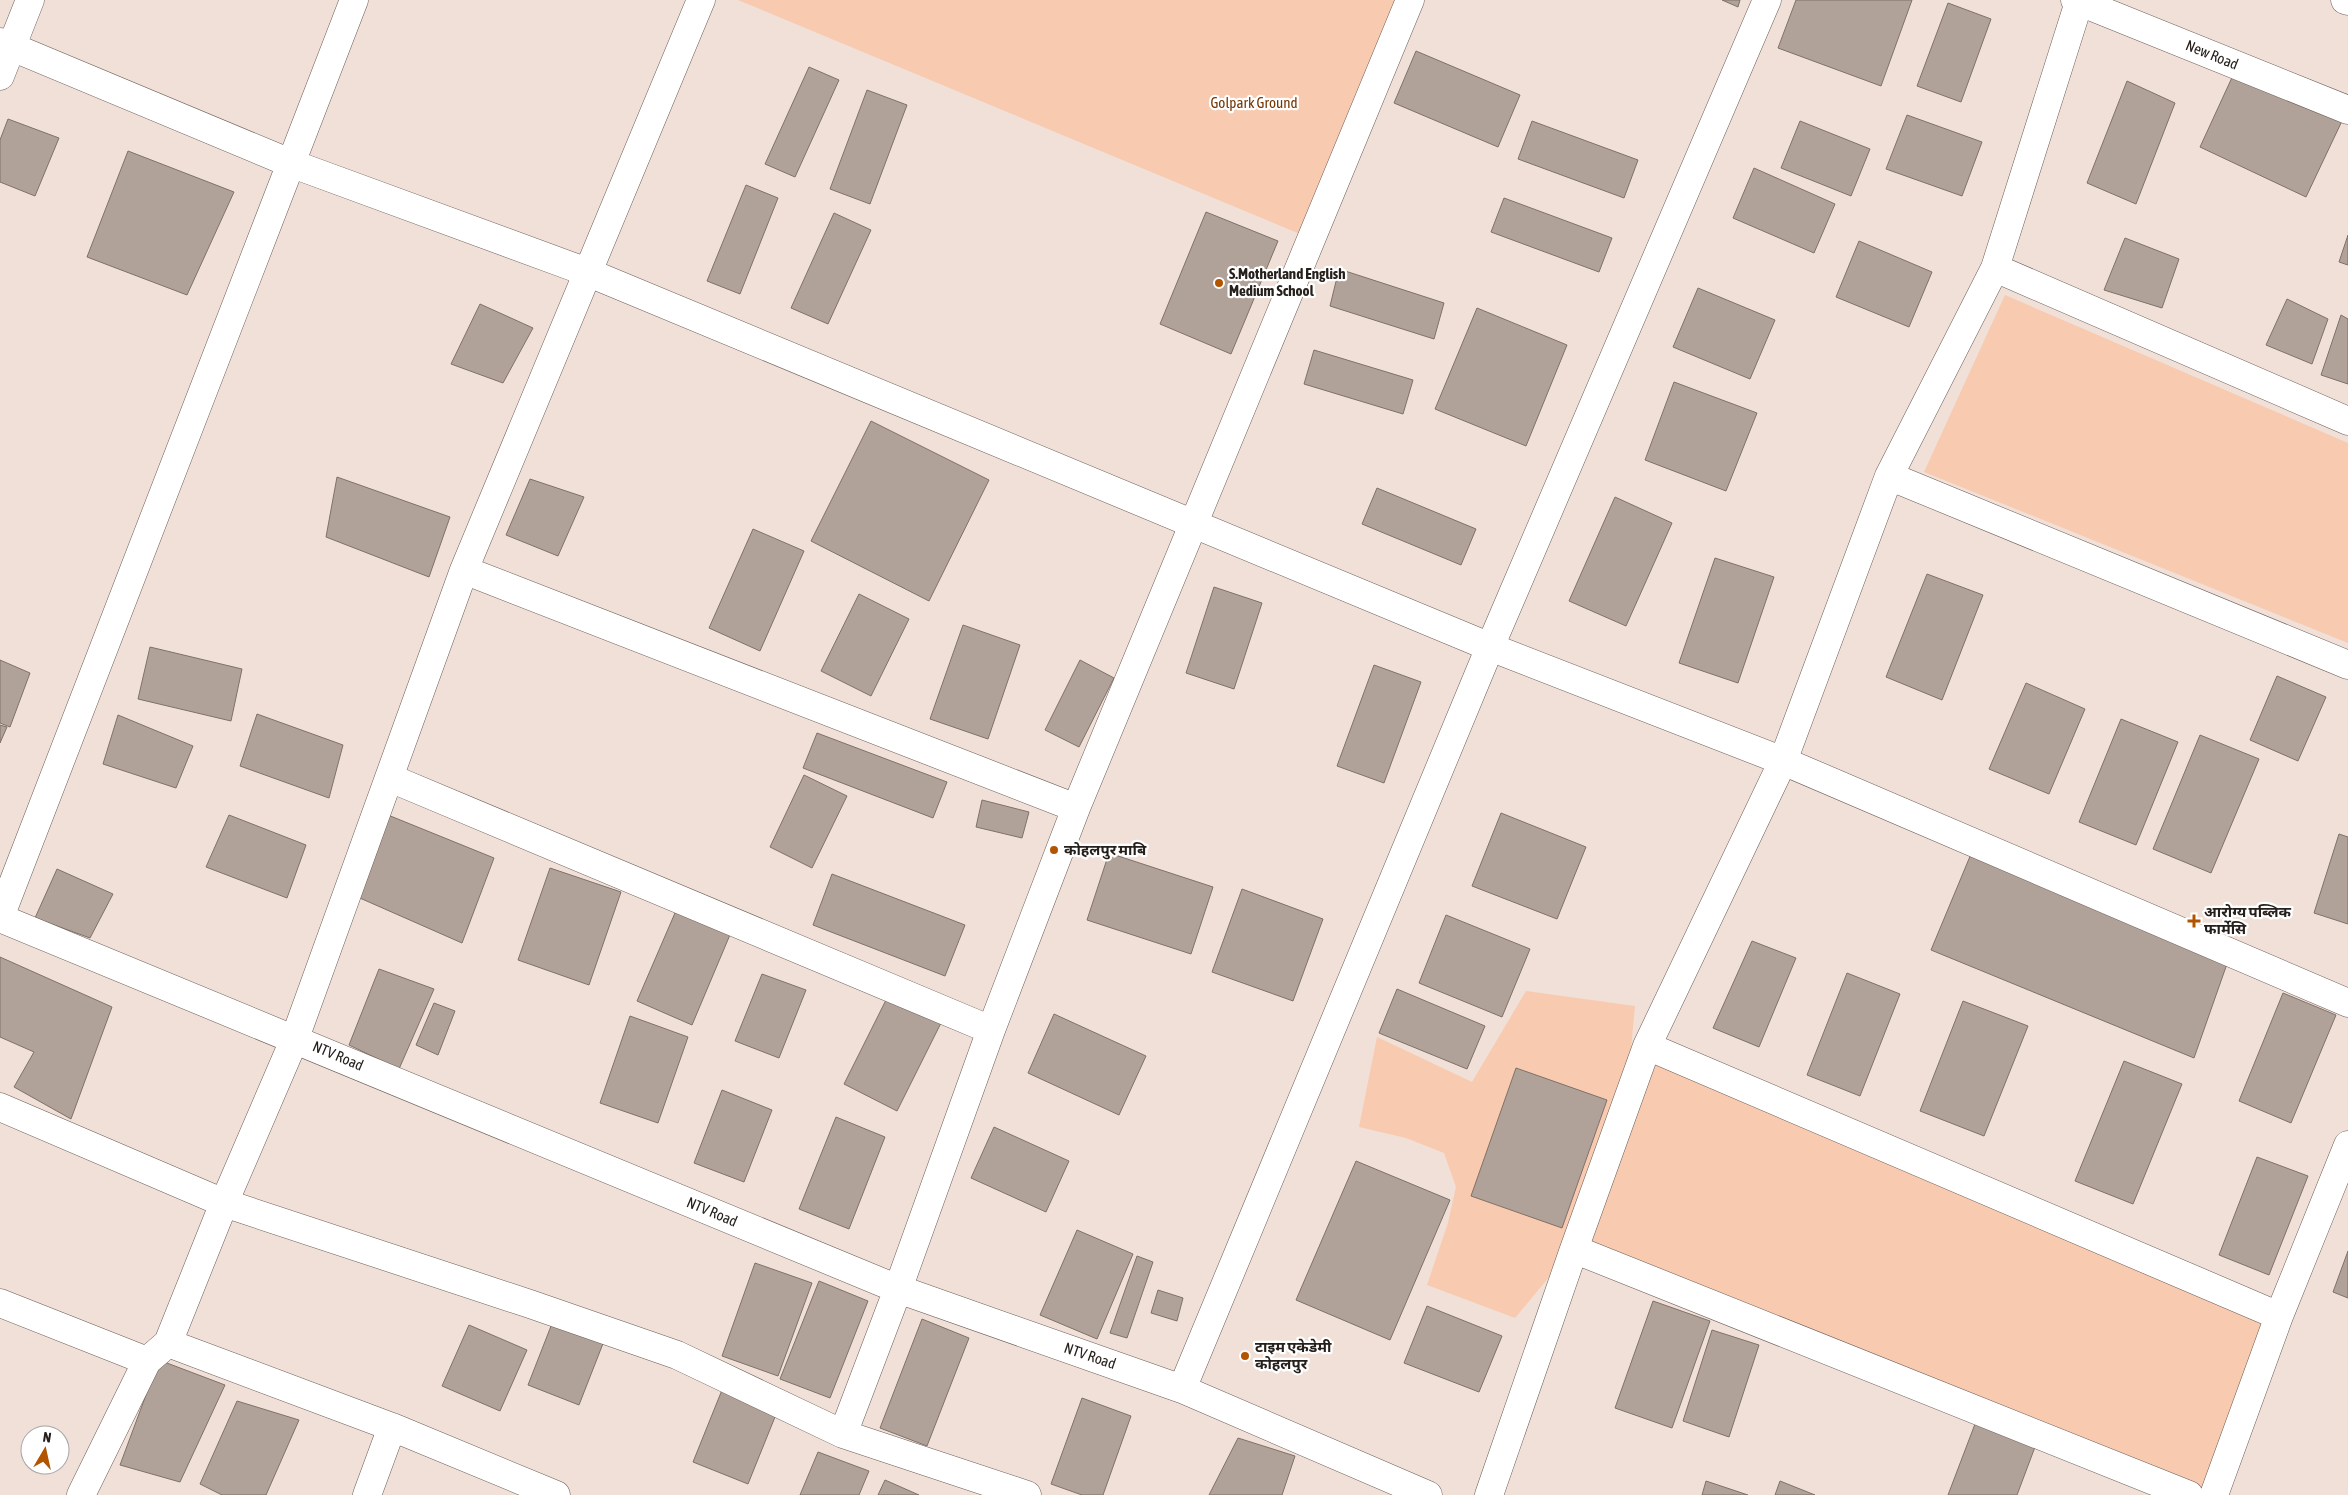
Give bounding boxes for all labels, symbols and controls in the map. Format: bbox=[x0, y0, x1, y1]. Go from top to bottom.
street label: New Road bbox=[2183, 36, 2241, 73]
park label: Golpark Ground bbox=[1210, 94, 1298, 111]
place label: S.Motherland English Medium School bbox=[1229, 265, 1345, 299]
marker: S.Motherland English Medium School bbox=[1213, 277, 1225, 289]
place label: कोहलपुर माबि bbox=[1064, 841, 1147, 860]
marker: कोहलपुर माबि bbox=[1048, 844, 1060, 856]
place label: आरोग्य पब्लिक फार्मेसि bbox=[2204, 903, 2292, 937]
marker: आरोग्य पब्लिक फार्मेसि bbox=[2188, 915, 2200, 927]
street label: NTV Road bbox=[310, 1037, 366, 1074]
street label: NTV Road bbox=[684, 1193, 740, 1230]
place label: टाइम एकेडेमी कोहलपुर bbox=[1255, 1338, 1332, 1374]
street label: NTV Road bbox=[1062, 1339, 1118, 1372]
marker: टाइम एकेडेमी कोहलपुर bbox=[1239, 1350, 1251, 1362]
north arrow bbox=[20, 1425, 70, 1475]
text: N bbox=[42, 1429, 52, 1446]

